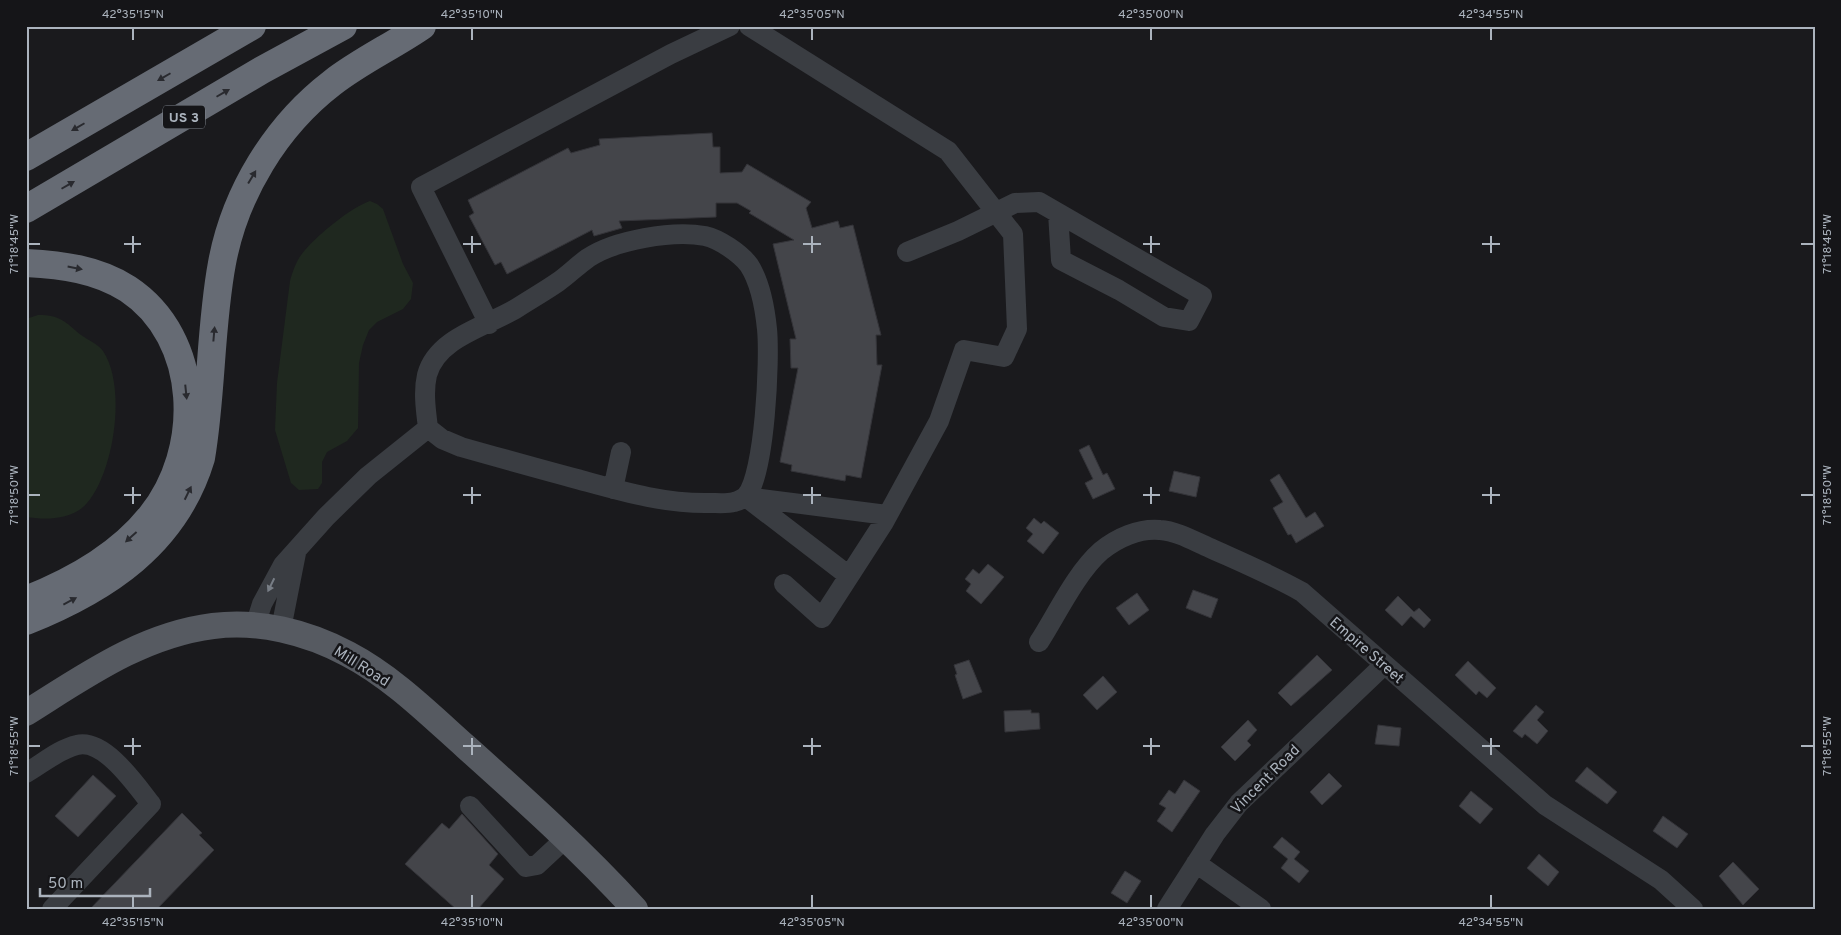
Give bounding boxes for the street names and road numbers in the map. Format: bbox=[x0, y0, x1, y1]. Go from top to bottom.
road number: US 3 bbox=[163, 105, 205, 128]
street label: Empire Street bbox=[1325, 614, 1407, 689]
street label: Mill Road bbox=[330, 643, 393, 692]
street label: Vincent Road bbox=[1227, 741, 1305, 819]

